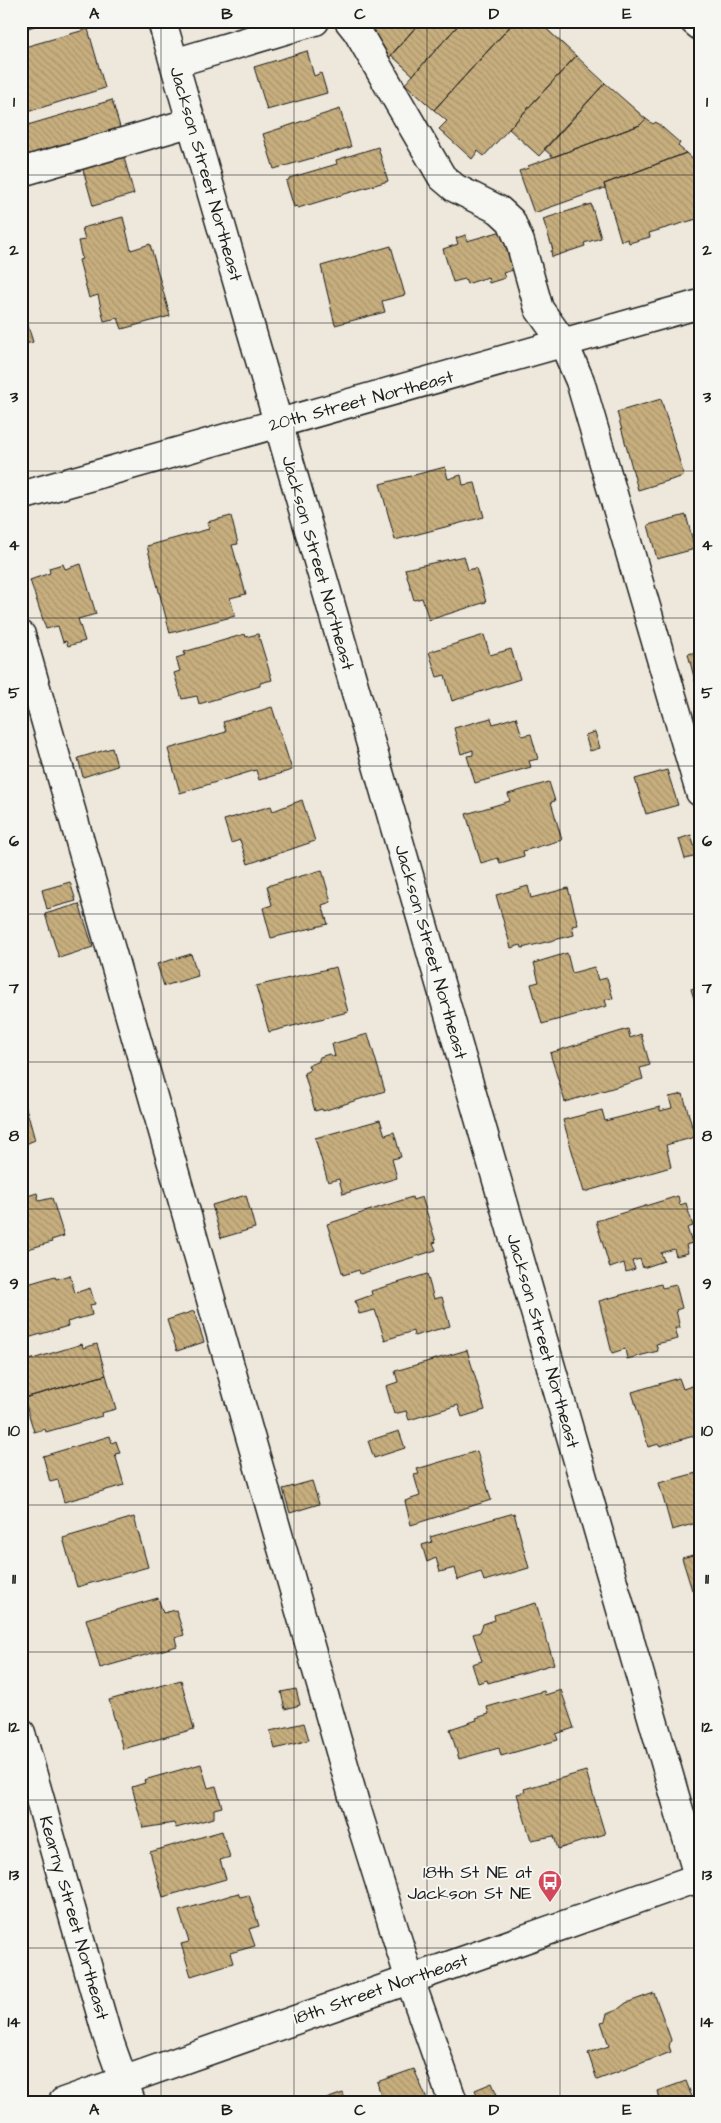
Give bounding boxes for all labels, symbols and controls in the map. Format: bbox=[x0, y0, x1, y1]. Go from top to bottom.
text: A bbox=[89, 3, 100, 25]
text: B bbox=[221, 3, 233, 25]
text: C bbox=[354, 3, 366, 25]
text: D bbox=[489, 3, 500, 25]
text: E bbox=[622, 3, 632, 25]
street label: Jackson Street Northeast bbox=[163, 64, 249, 285]
text: 1 bbox=[13, 91, 16, 113]
text: 1 bbox=[706, 91, 709, 113]
text: 2 bbox=[8, 239, 19, 261]
text: 2 bbox=[701, 239, 712, 261]
street label: 20th Street Northeast bbox=[266, 364, 457, 438]
text: 3 bbox=[9, 386, 19, 408]
text: 3 bbox=[702, 386, 712, 408]
street label: Jackson Street Northeast bbox=[275, 453, 361, 674]
text: 4 bbox=[9, 534, 20, 556]
text: 4 bbox=[702, 534, 713, 556]
text: 5 bbox=[8, 682, 20, 704]
text: 5 bbox=[701, 682, 713, 704]
text: 6 bbox=[9, 830, 19, 852]
text: 6 bbox=[702, 830, 712, 852]
street label: Jackson Street Northeast bbox=[388, 842, 474, 1063]
text: 7 bbox=[8, 977, 19, 999]
text: 7 bbox=[701, 977, 712, 999]
text: 8 bbox=[9, 1125, 20, 1147]
text: 8 bbox=[702, 1125, 713, 1147]
street label: Jackson Street Northeast bbox=[500, 1231, 586, 1452]
text: 9 bbox=[9, 1273, 19, 1295]
text: 9 bbox=[702, 1273, 712, 1295]
text: 10 bbox=[8, 1420, 20, 1442]
text: 10 bbox=[701, 1420, 713, 1442]
text: 11 bbox=[12, 1568, 17, 1590]
text: 11 bbox=[705, 1568, 710, 1590]
text: 12 bbox=[8, 1716, 20, 1738]
text: 12 bbox=[701, 1716, 713, 1738]
street label: Kearny Street Northeast bbox=[32, 1813, 115, 2024]
place label: 18th St NE at Jackson St NE bbox=[408, 1860, 533, 1906]
text: 13 bbox=[9, 1864, 20, 1886]
text: 13 bbox=[702, 1864, 713, 1886]
bus stop icon: 18th St NE at Jackson St NE bbox=[537, 1869, 563, 1903]
street label: 18th Street Northeast bbox=[290, 1947, 472, 2031]
text: 14 bbox=[8, 2011, 21, 2033]
text: 14 bbox=[701, 2011, 714, 2033]
text: A bbox=[89, 2099, 100, 2121]
text: B bbox=[221, 2099, 233, 2121]
text: C bbox=[354, 2099, 366, 2121]
text: D bbox=[489, 2099, 500, 2121]
text: E bbox=[622, 2099, 632, 2121]

